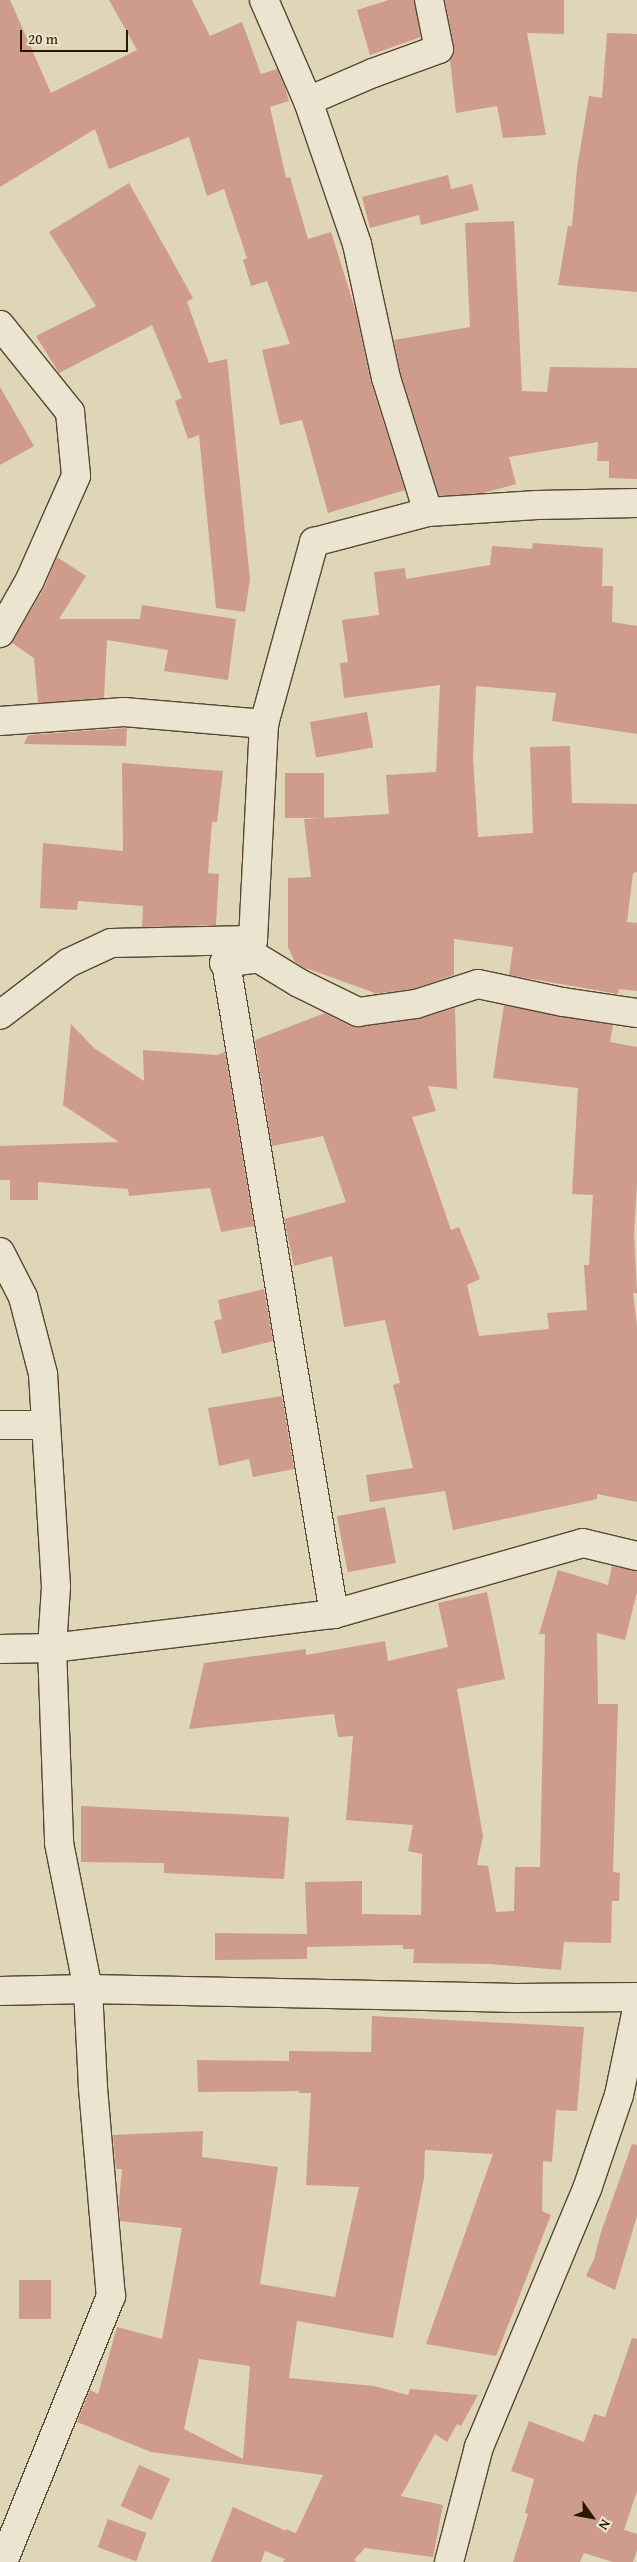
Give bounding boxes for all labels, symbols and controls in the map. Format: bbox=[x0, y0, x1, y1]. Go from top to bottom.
scale bar bbox=[22, 20, 130, 52]
text: 20 m bbox=[28, 28, 58, 49]
north arrow bbox=[567, 2492, 617, 2542]
text: N bbox=[594, 2516, 616, 2534]

